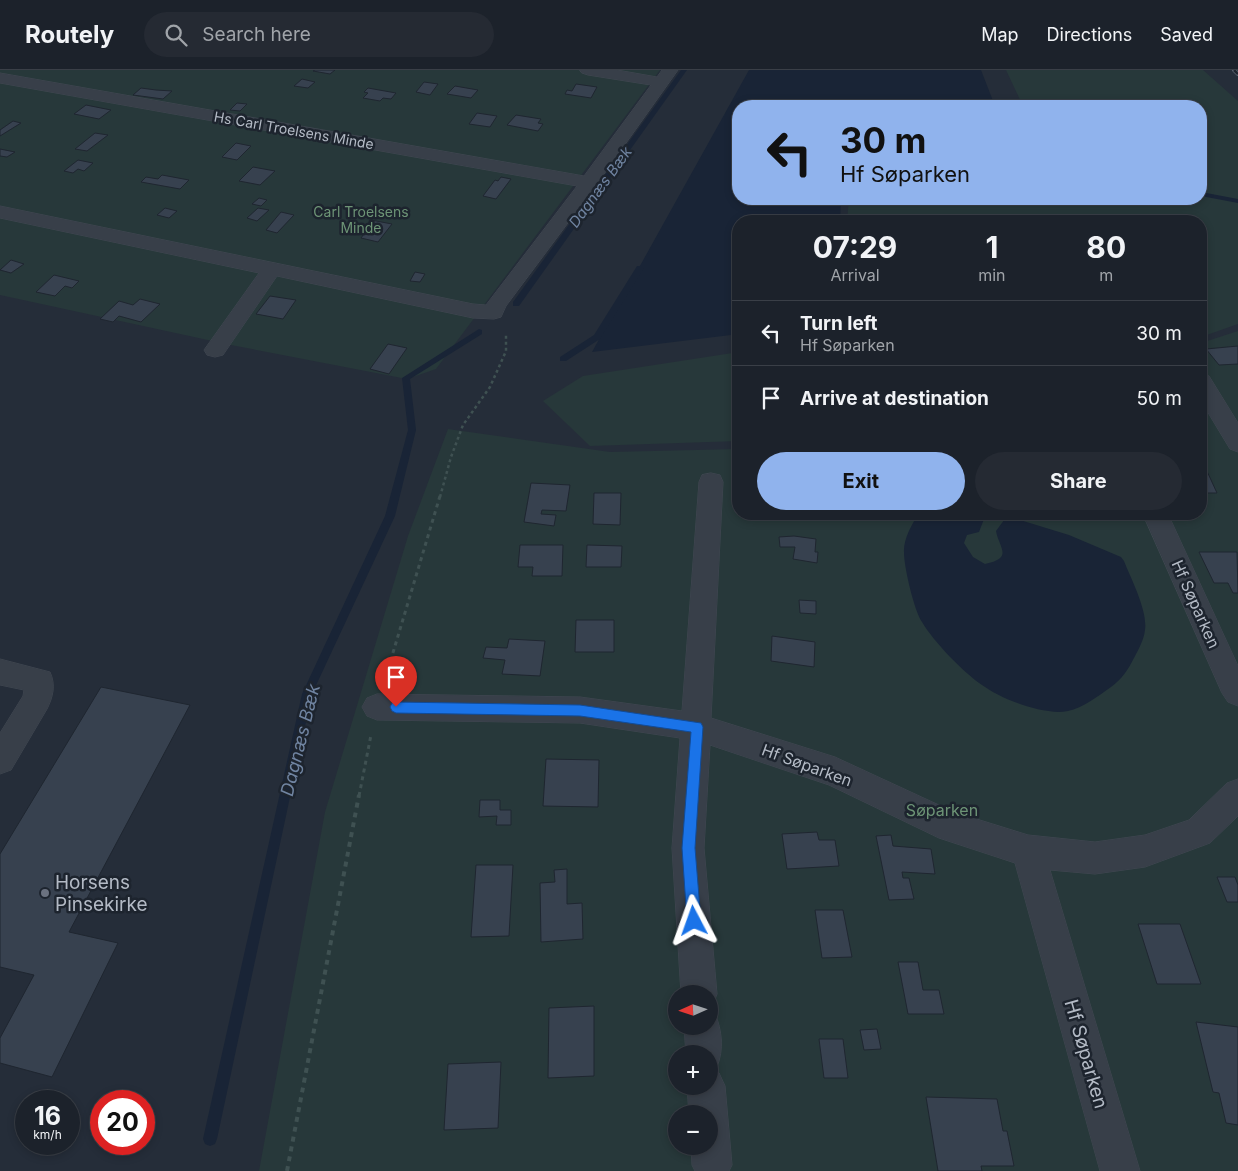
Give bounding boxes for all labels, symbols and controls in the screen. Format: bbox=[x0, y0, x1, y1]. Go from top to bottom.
search box bbox=[144, 12, 494, 57]
text: Routely bbox=[25, 20, 114, 49]
icon: search bbox=[162, 21, 190, 49]
text: Search here bbox=[202, 23, 311, 46]
text: Map bbox=[981, 24, 1019, 45]
text: Directions bbox=[1047, 24, 1132, 45]
text: Saved bbox=[1160, 24, 1213, 45]
street label: Hs Carl Troelsens Minde bbox=[213, 108, 375, 152]
text: 30 m bbox=[840, 119, 926, 161]
icon: left bbox=[757, 120, 822, 185]
water label: Dagnæs Bæk bbox=[564, 142, 636, 231]
text: Hf Søparken bbox=[840, 161, 970, 187]
park label: Carl Troelsens Minde bbox=[313, 203, 409, 236]
text: 07:29 bbox=[813, 229, 897, 265]
text: 1 bbox=[985, 229, 998, 265]
text: 80 bbox=[1086, 229, 1126, 265]
text: Arrival bbox=[830, 265, 880, 285]
text: min bbox=[978, 265, 1006, 285]
text: m bbox=[1099, 265, 1113, 285]
text: Turn left bbox=[800, 312, 878, 335]
icon: left bbox=[757, 319, 785, 347]
text: 30 m bbox=[1136, 322, 1182, 345]
text: Hf Søparken bbox=[800, 335, 895, 355]
icon: arrive bbox=[757, 384, 785, 412]
text: Arrive at destination bbox=[800, 387, 989, 410]
text: 50 m bbox=[1136, 387, 1182, 410]
button: Exit bbox=[757, 452, 965, 510]
button: Share bbox=[975, 452, 1182, 510]
street label: Hf Søparken bbox=[1168, 557, 1224, 651]
pin bbox=[375, 656, 417, 707]
icon: arrive bbox=[382, 663, 410, 691]
water label: Dagnæs Bæk bbox=[276, 681, 324, 798]
street label: Hf Søparken bbox=[759, 739, 855, 791]
park label: Søparken bbox=[906, 800, 978, 820]
place label: Horsens Pinsekirke bbox=[55, 871, 148, 916]
marker: Horsens Pinsekirke bbox=[39, 887, 51, 899]
position arrow bbox=[667, 894, 719, 946]
north arrow bbox=[668, 985, 718, 1035]
map controls bbox=[668, 985, 718, 1155]
street label: Hf Søparken bbox=[1059, 997, 1113, 1111]
button: + bbox=[668, 1045, 718, 1095]
speed limit sign: 20 bbox=[90, 1090, 155, 1155]
text: 16 bbox=[34, 1101, 61, 1131]
button: − bbox=[668, 1105, 718, 1155]
text: km/h bbox=[33, 1127, 62, 1142]

